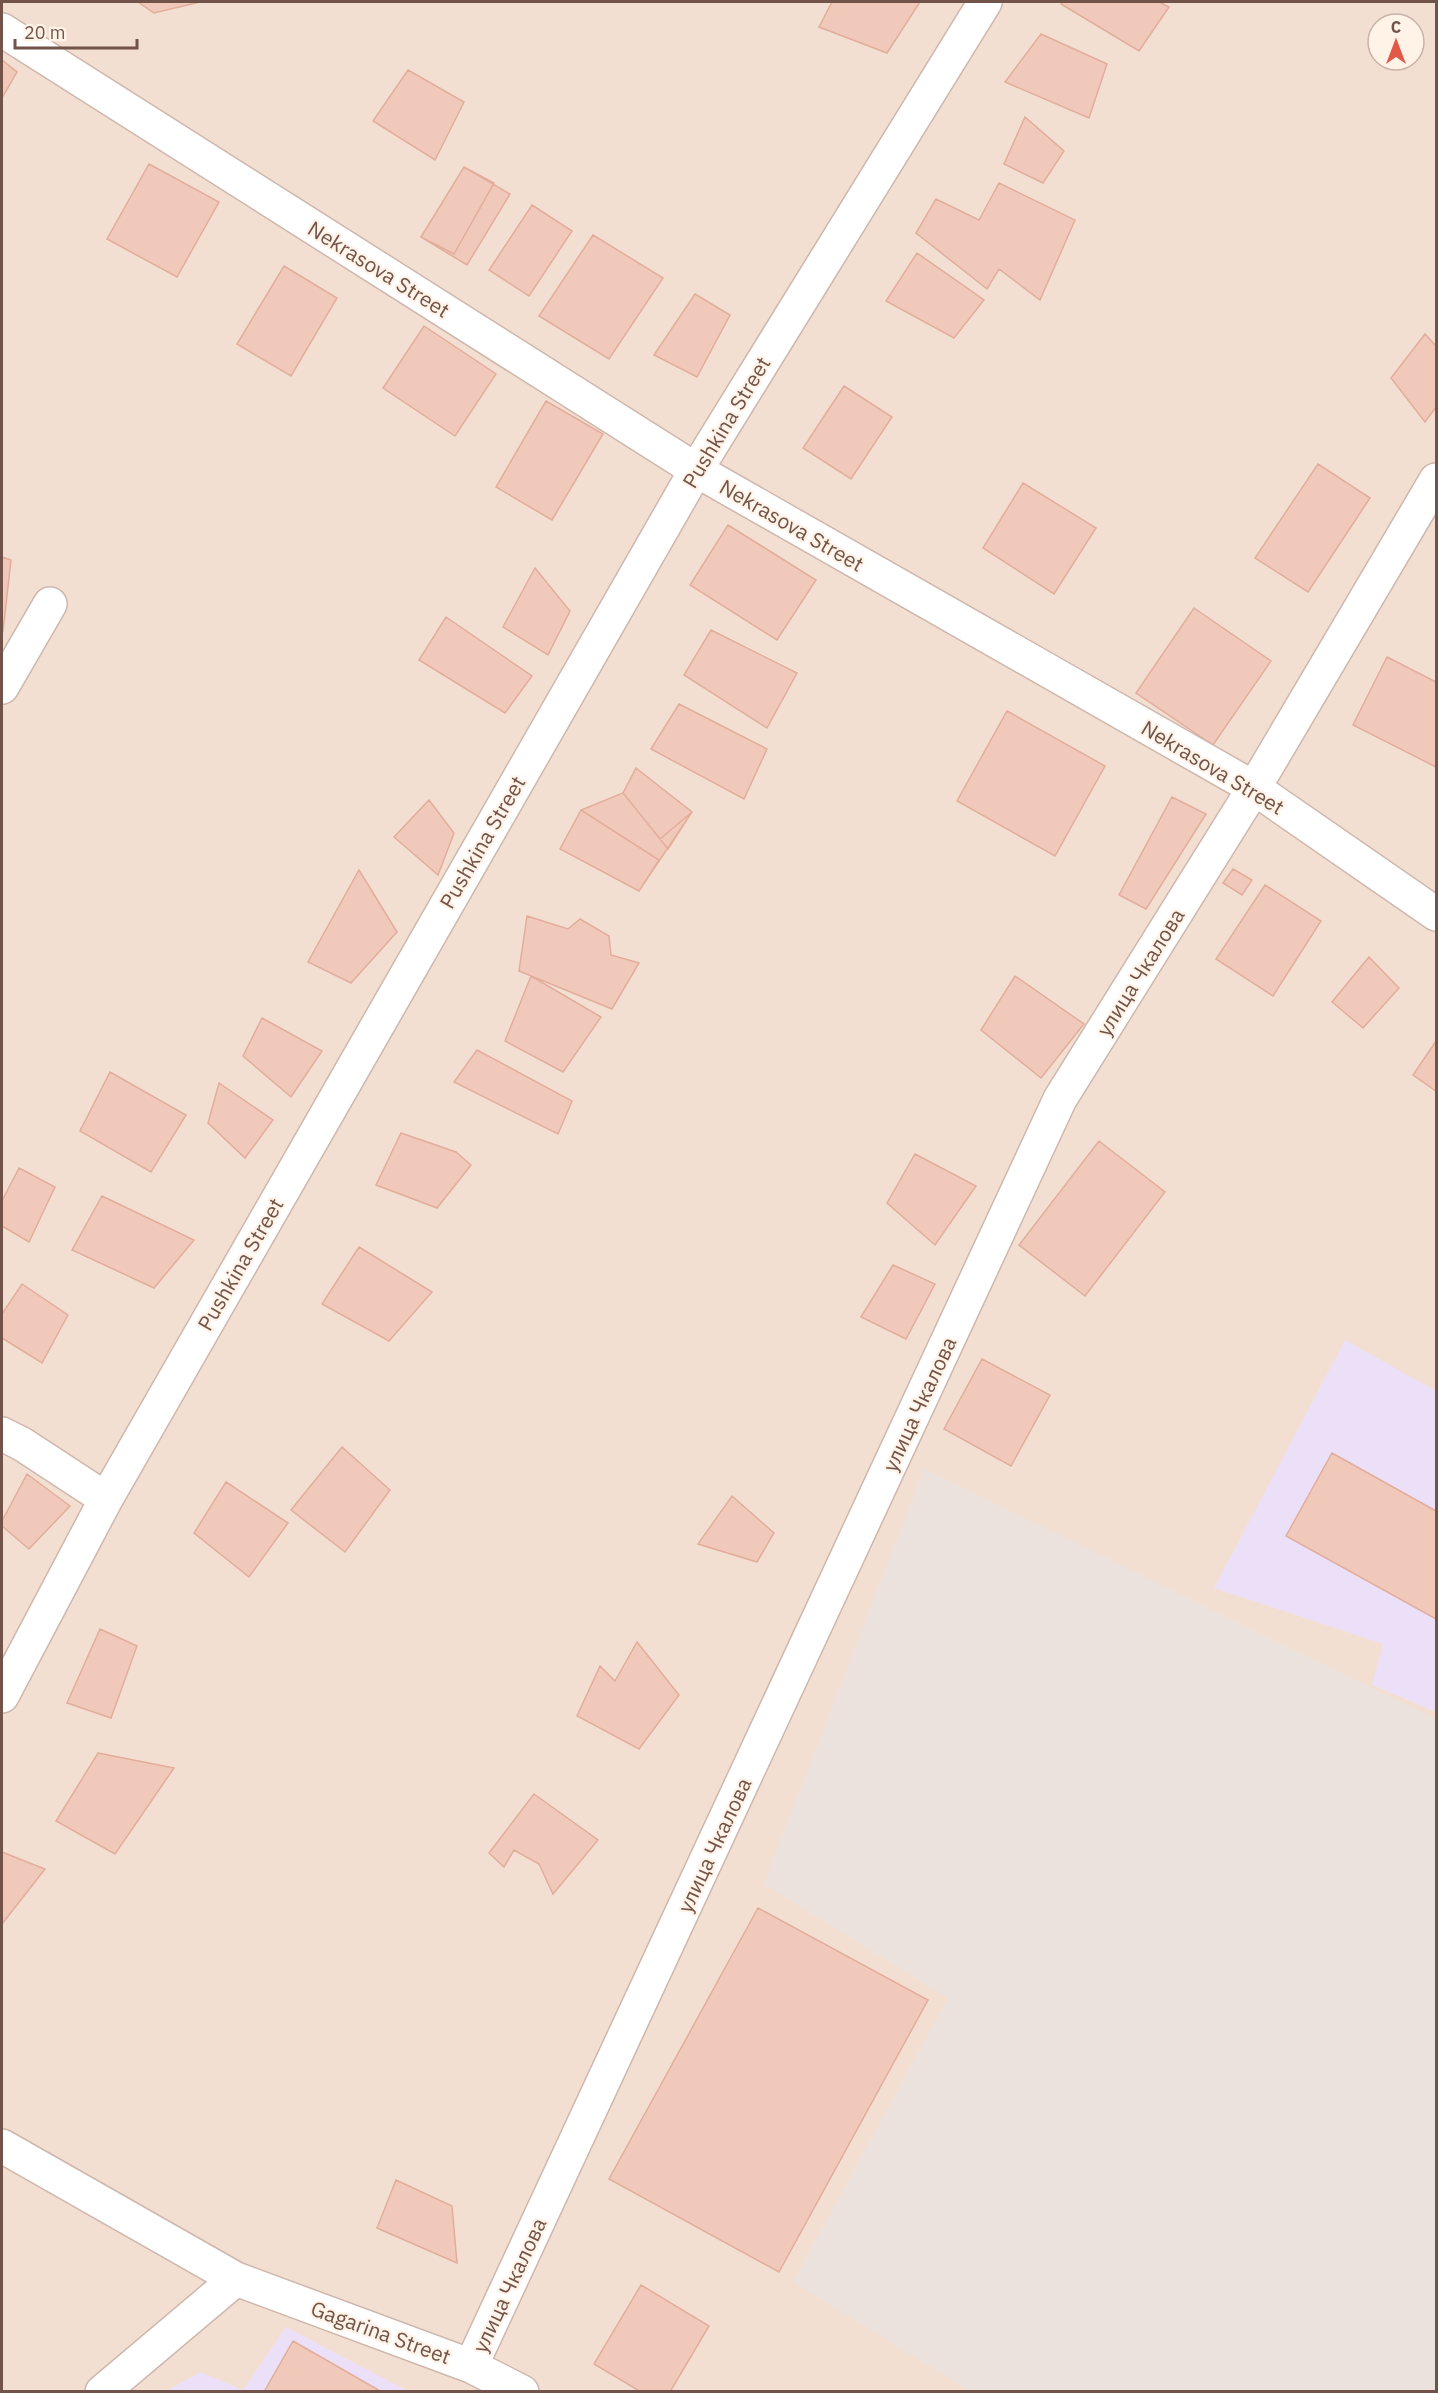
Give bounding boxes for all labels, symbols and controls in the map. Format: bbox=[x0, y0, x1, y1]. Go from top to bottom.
scale bar bbox=[15, 12, 136, 50]
north arrow bbox=[1366, 12, 1426, 72]
text: С bbox=[1391, 17, 1401, 37]
text: 20 m bbox=[24, 21, 66, 44]
street label: Nekrasova Street bbox=[303, 214, 455, 324]
street label: Pushkina Street bbox=[676, 351, 776, 493]
street label: Nekrasova Street bbox=[715, 472, 869, 578]
street label: Nekrasova Street bbox=[1136, 713, 1290, 821]
street label: Pushkina Street bbox=[433, 771, 531, 913]
street label: улица Чкалова bbox=[1089, 903, 1191, 1041]
street label: Pushkina Street bbox=[191, 1193, 289, 1335]
street label: улица Чкалова bbox=[875, 1332, 963, 1476]
street label: улица Чкалова bbox=[670, 1773, 758, 1917]
street label: улица Чкалова bbox=[465, 2213, 553, 2357]
street label: Gagarina Street bbox=[307, 2294, 455, 2370]

